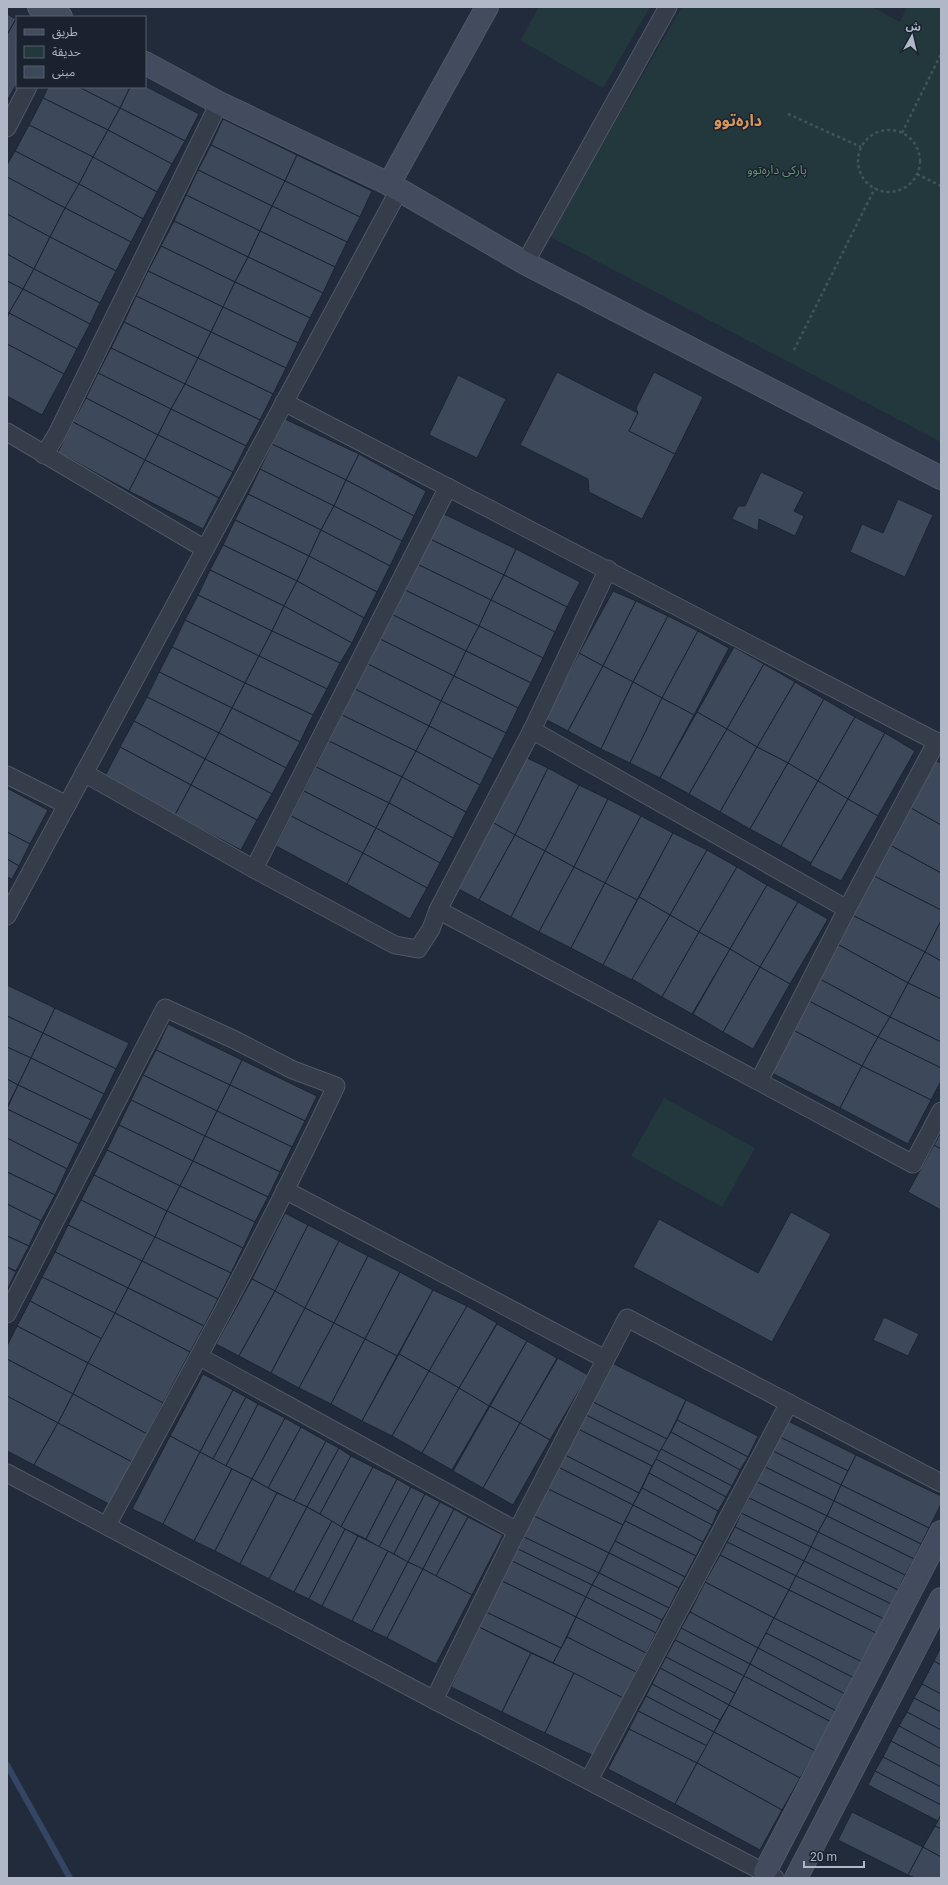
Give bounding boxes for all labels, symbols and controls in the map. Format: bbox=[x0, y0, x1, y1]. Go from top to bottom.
legend bbox=[16, 16, 146, 88]
north arrow bbox=[892, 16, 932, 56]
text: ش bbox=[905, 19, 922, 34]
text: طريق bbox=[52, 25, 78, 40]
text: حديقة bbox=[52, 45, 81, 59]
text: مبنى bbox=[52, 65, 75, 79]
district label: دارەتوو bbox=[714, 111, 762, 130]
park label: پارکی دارەتوو bbox=[747, 163, 807, 178]
scale bar bbox=[804, 1843, 864, 1869]
text: 20 m bbox=[810, 1850, 837, 1864]

